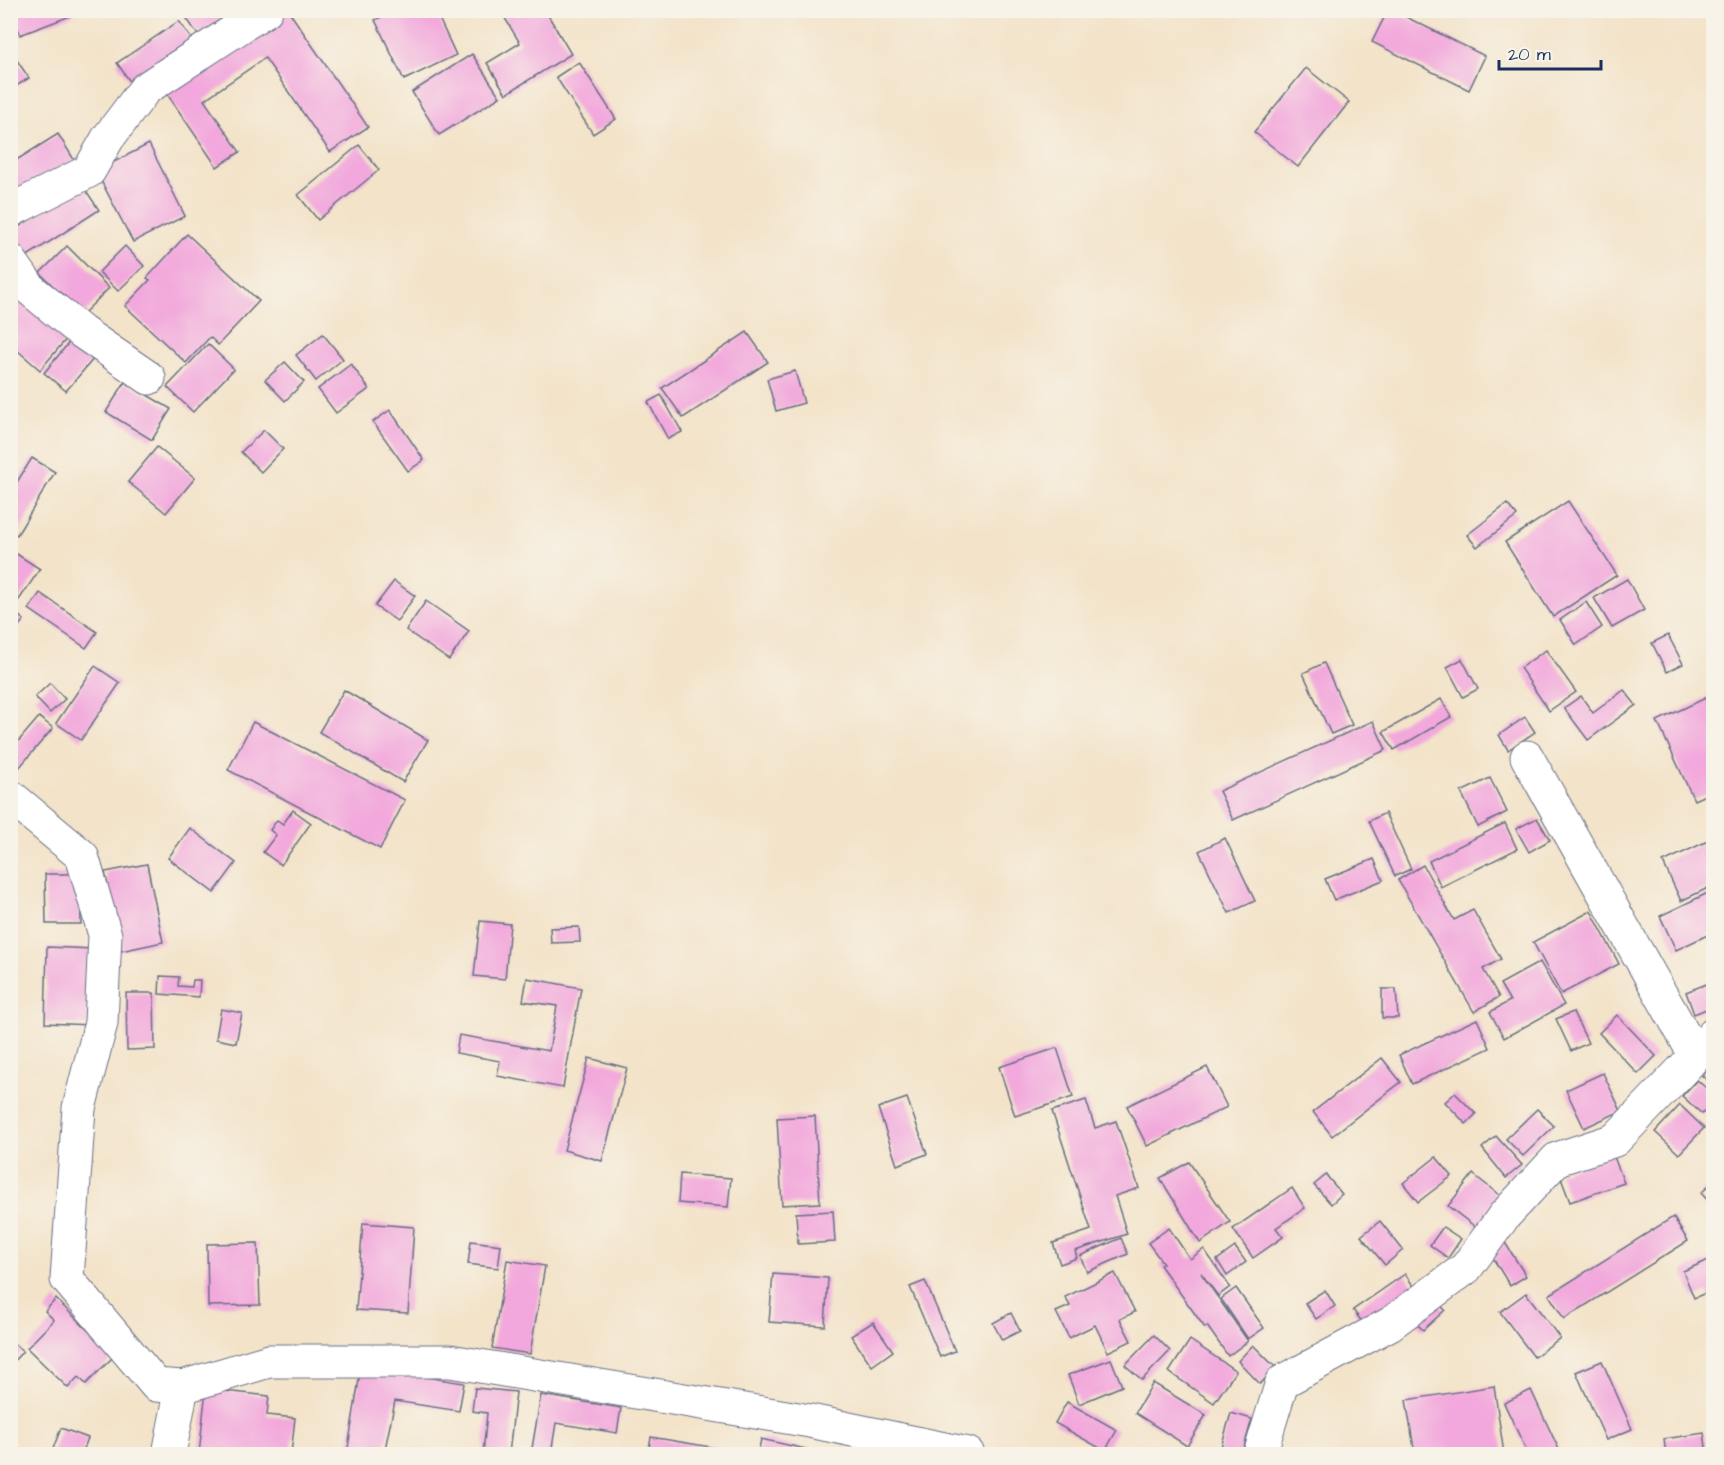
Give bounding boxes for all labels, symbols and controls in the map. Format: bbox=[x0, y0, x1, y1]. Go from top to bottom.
scale bar bbox=[1499, 33, 1601, 71]
text: 20 m bbox=[1508, 42, 1551, 67]

